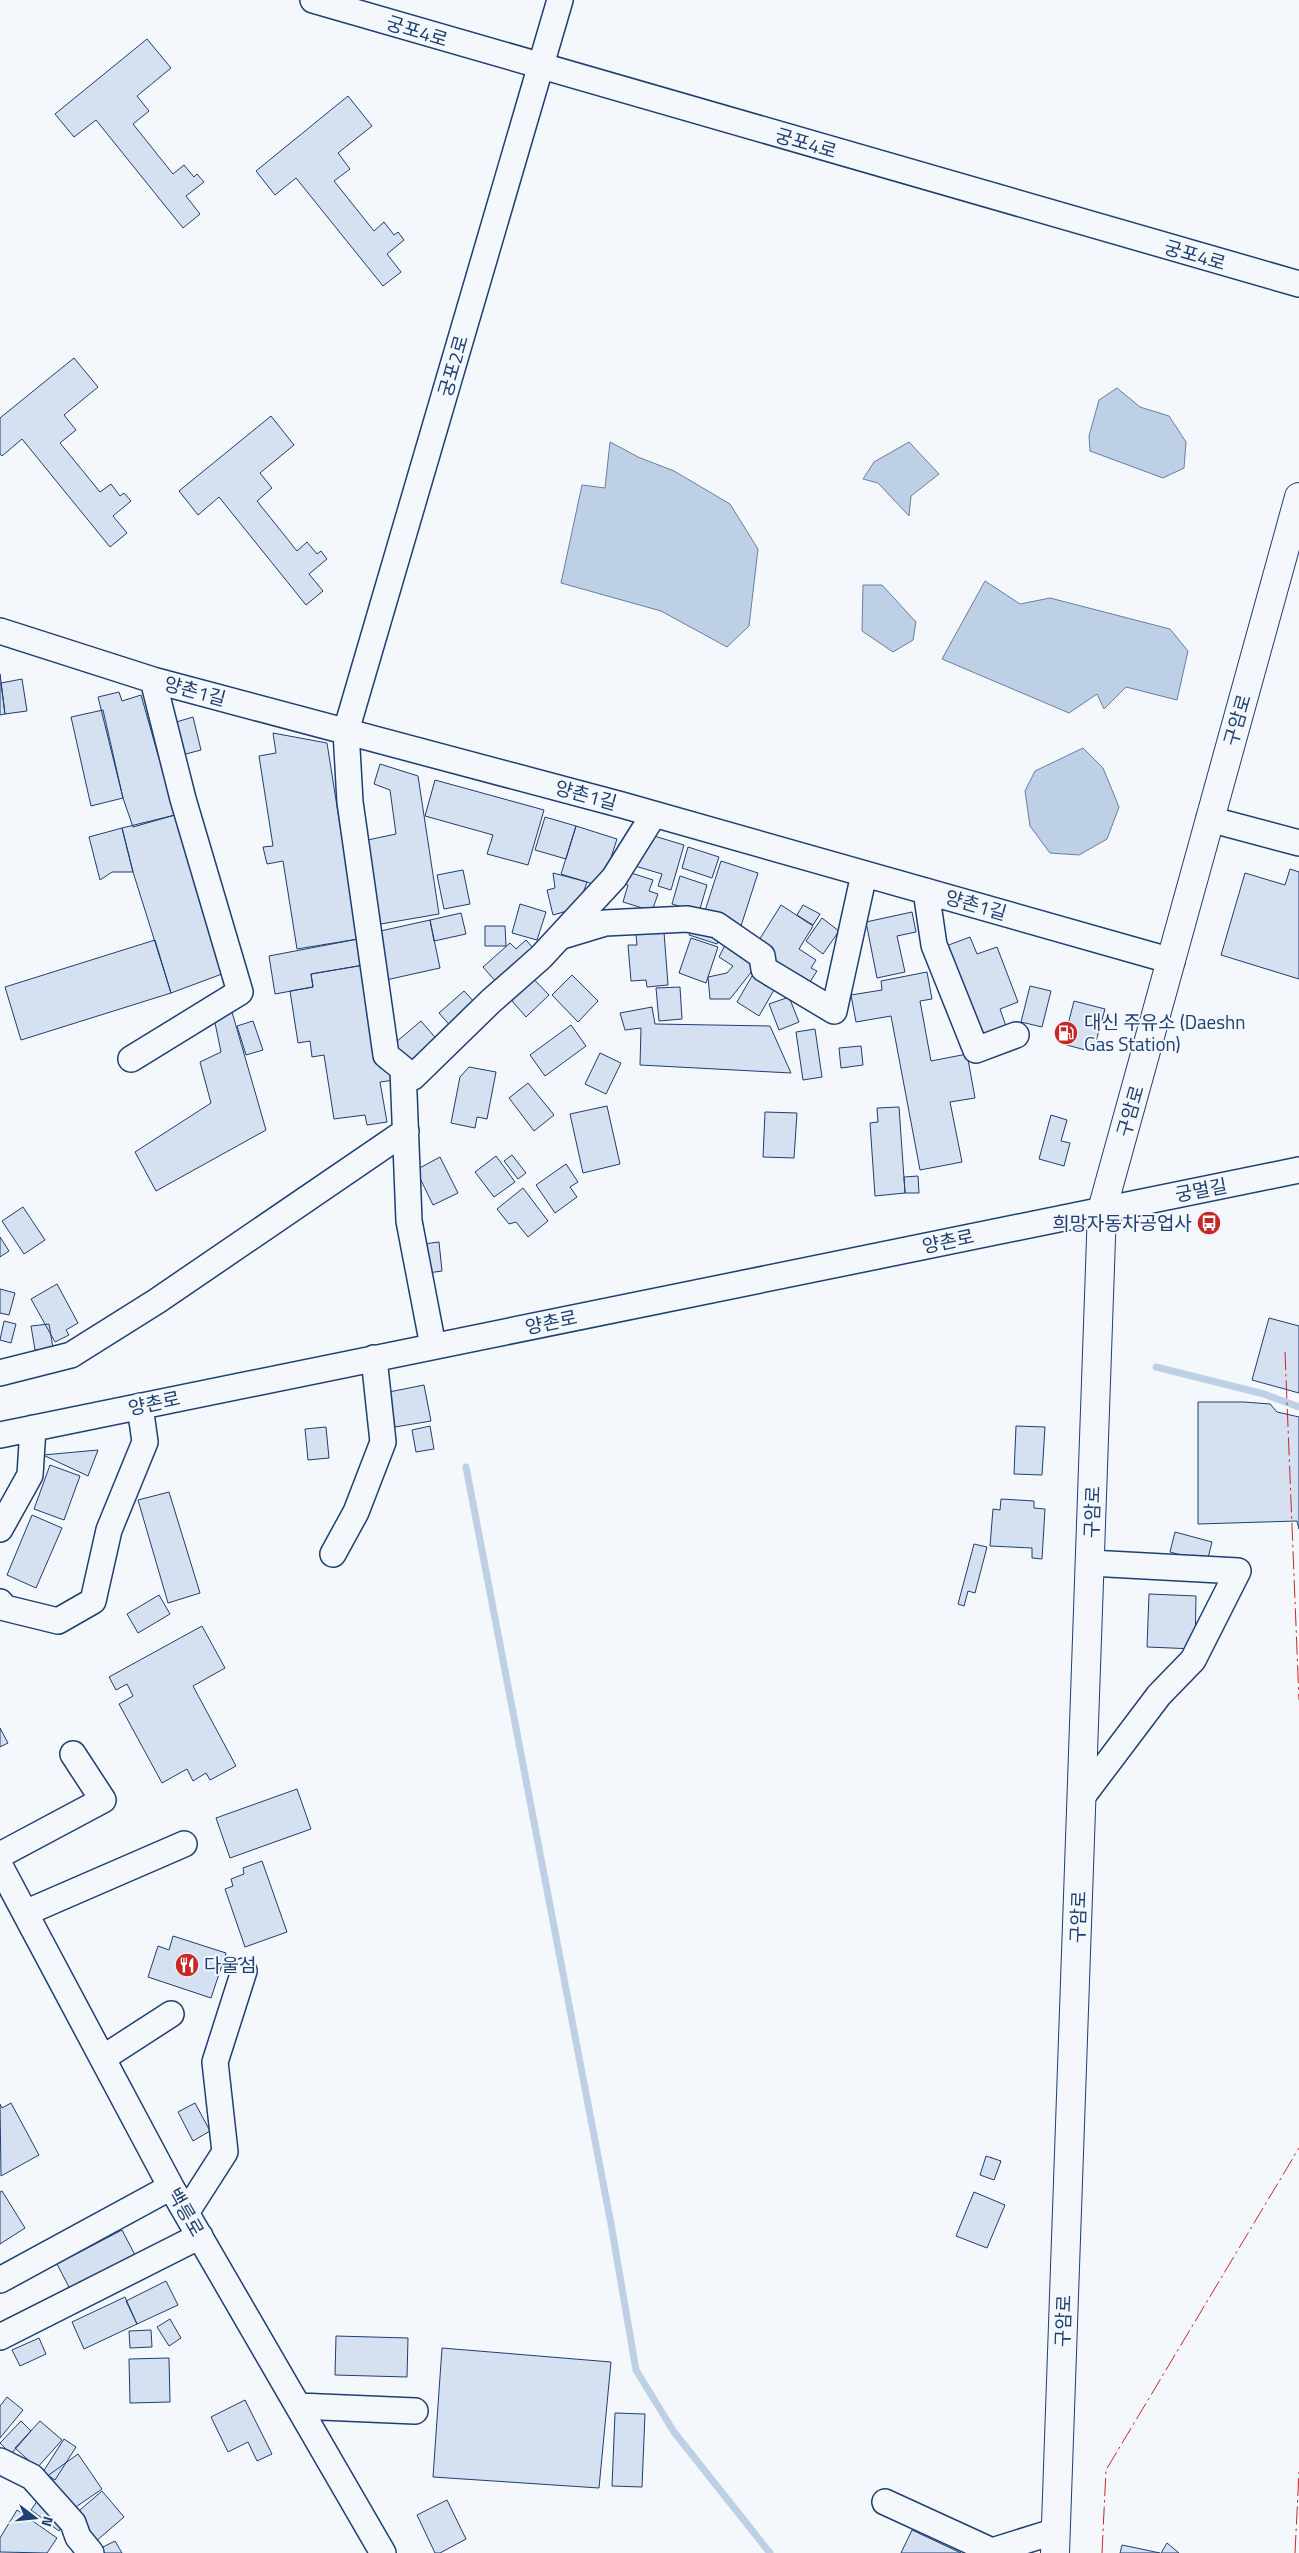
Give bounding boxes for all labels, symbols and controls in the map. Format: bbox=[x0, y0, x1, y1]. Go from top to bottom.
street label: 궁포4로 bbox=[383, 7, 452, 54]
street label: 궁포4로 bbox=[772, 120, 840, 165]
street label: 궁포4로 bbox=[1161, 232, 1229, 277]
street label: 궁포2로 bbox=[430, 332, 475, 400]
street label: 양촌1길 bbox=[161, 668, 229, 713]
street label: 구암로 bbox=[1215, 691, 1258, 749]
street label: 양촌1길 bbox=[552, 772, 620, 817]
street label: 양촌1길 bbox=[942, 882, 1010, 927]
place label: 대신 주유소 (Daeshn Gas Station) bbox=[1084, 1007, 1245, 1058]
fuel station icon: 대신 주유소 (Daeshn Gas Station) bbox=[1053, 1020, 1079, 1046]
street label: 구암로 bbox=[1108, 1082, 1151, 1140]
street label: 궁멀길 bbox=[1172, 1170, 1229, 1209]
place label: 희망자동차공업사 bbox=[1052, 1208, 1192, 1237]
bus stop icon: 희망자동차공업사 bbox=[1196, 1210, 1222, 1236]
street label: 양촌로 bbox=[919, 1221, 977, 1260]
street label: 양촌로 bbox=[522, 1302, 580, 1341]
street label: 양촌로 bbox=[125, 1383, 183, 1422]
street label: 구암로 bbox=[1076, 1485, 1107, 1539]
street label: 구암로 bbox=[1062, 1890, 1093, 1944]
place label: 다울섬 bbox=[204, 1950, 256, 1979]
restaurant icon: 다울섬 bbox=[174, 1952, 200, 1978]
street label: 백릉로 bbox=[161, 2182, 212, 2242]
street label: 구암로 bbox=[1047, 2294, 1078, 2348]
north arrow bbox=[10, 2493, 60, 2543]
text: N bbox=[37, 2514, 59, 2529]

